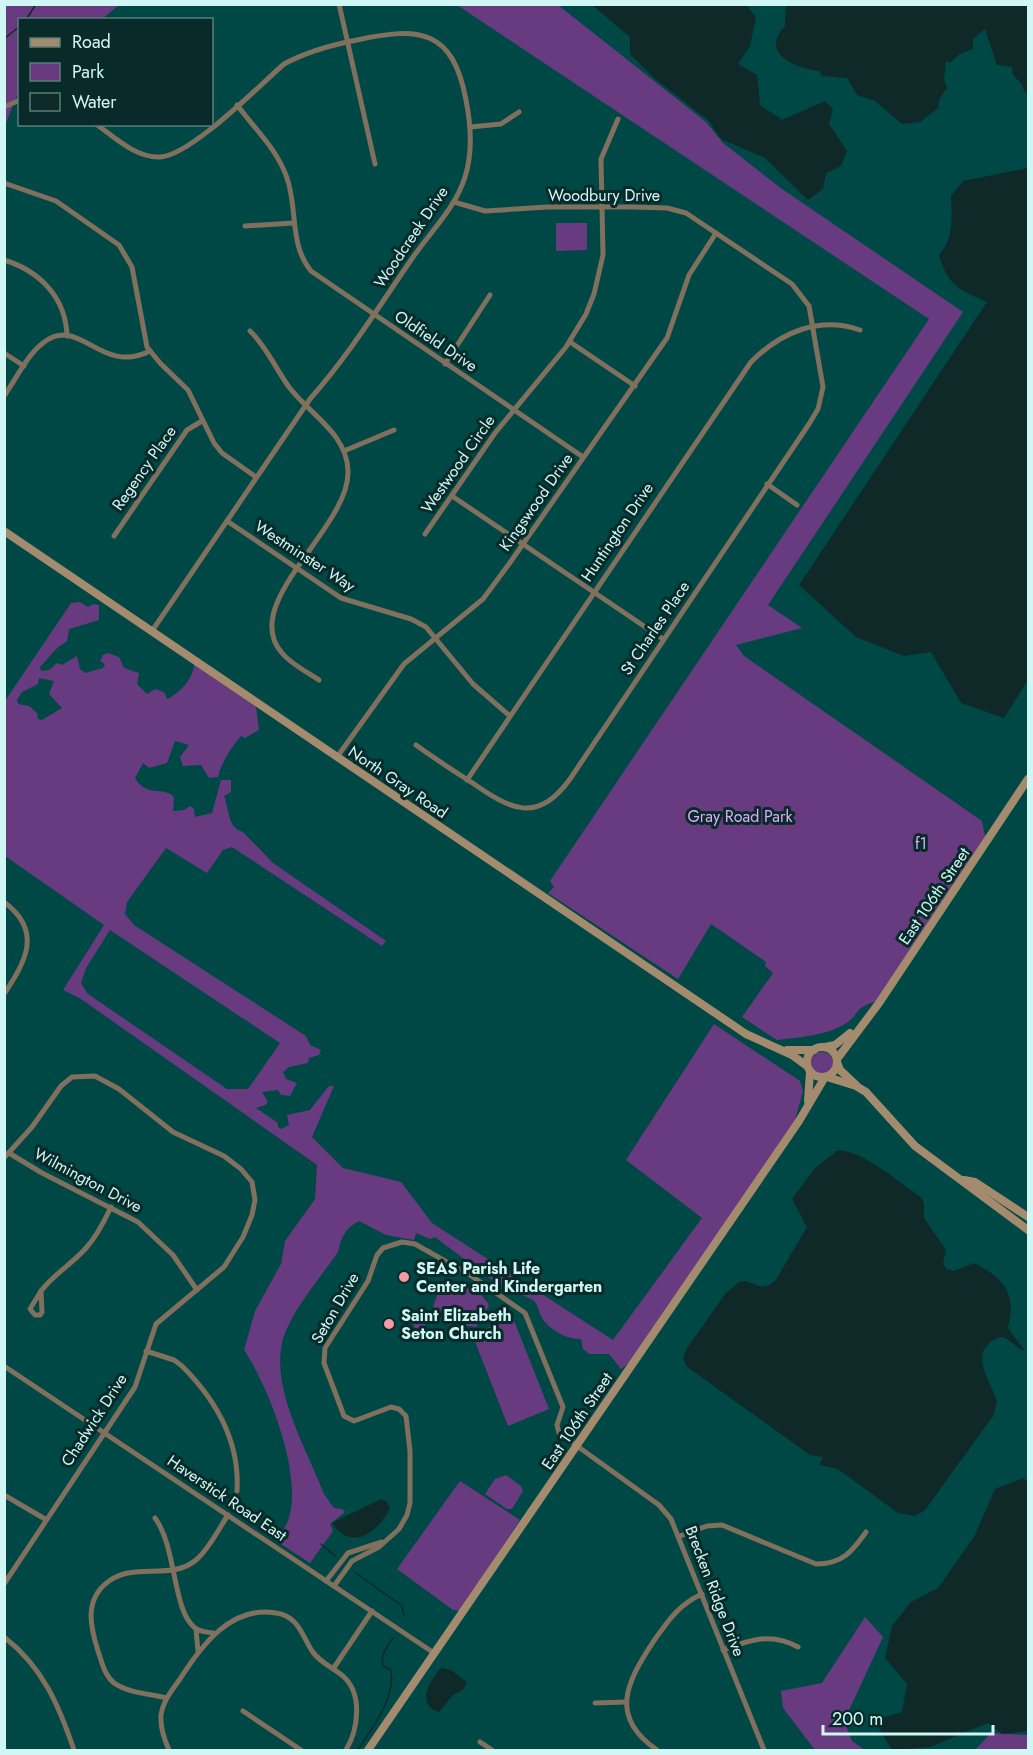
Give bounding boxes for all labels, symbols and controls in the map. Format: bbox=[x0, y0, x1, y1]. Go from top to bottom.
legend bbox=[18, 18, 213, 126]
text: Road bbox=[72, 29, 111, 55]
text: Park bbox=[72, 59, 104, 85]
text: Water bbox=[72, 89, 117, 115]
street label: Woodcreek Drive bbox=[368, 182, 454, 292]
street label: Woodbury Drive bbox=[548, 184, 660, 207]
street label: Oldfield Drive bbox=[390, 305, 482, 377]
street label: Westwood Circle bbox=[416, 410, 500, 518]
street label: Regency Place bbox=[106, 421, 182, 515]
street label: Kingswood Drive bbox=[494, 448, 578, 556]
street label: Huntington Drive bbox=[575, 478, 659, 586]
street label: Westminster Way bbox=[250, 515, 361, 598]
street label: St Charles Place bbox=[615, 576, 695, 680]
street label: North Gray Road bbox=[344, 740, 452, 824]
park label: Gray Road Park bbox=[687, 805, 794, 828]
park label: f1 bbox=[915, 832, 927, 855]
street label: East 106th Street bbox=[893, 843, 975, 949]
street label: Wilmington Drive bbox=[30, 1142, 146, 1218]
place label: SEAS Parish Life Center and Kindergarten bbox=[416, 1257, 602, 1298]
street label: Seton Drive bbox=[305, 1268, 365, 1348]
marker: SEAS Parish Life Center and Kindergarten bbox=[397, 1270, 411, 1284]
place label: Saint Elizabeth Seton Church bbox=[401, 1304, 512, 1345]
marker: Saint Elizabeth Seton Church bbox=[382, 1317, 396, 1331]
street label: East 106th Street bbox=[536, 1368, 618, 1474]
street label: Chadwick Drive bbox=[55, 1369, 133, 1471]
street label: Haverstick Road East bbox=[163, 1449, 291, 1547]
street label: Brecken Ridge Drive bbox=[679, 1522, 751, 1660]
scale bar bbox=[823, 1698, 992, 1736]
text: 200 m bbox=[832, 1706, 883, 1732]

